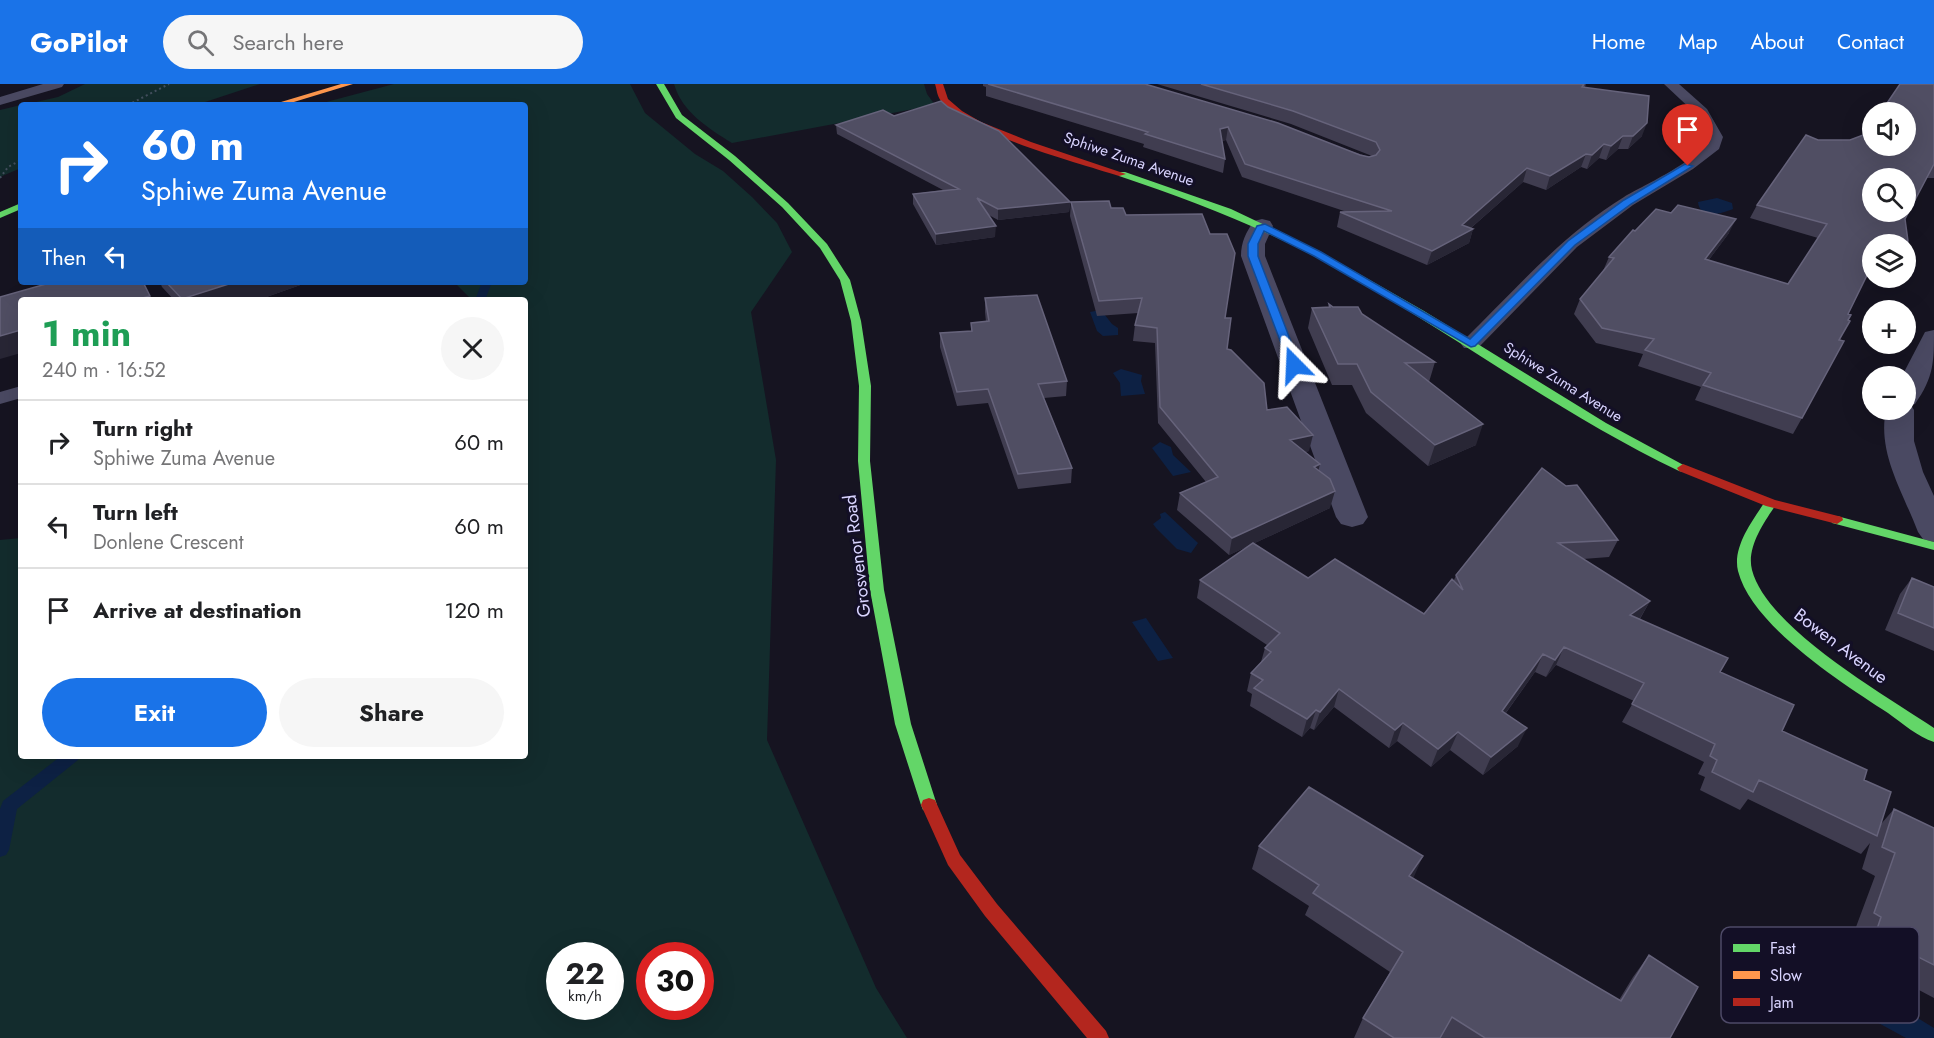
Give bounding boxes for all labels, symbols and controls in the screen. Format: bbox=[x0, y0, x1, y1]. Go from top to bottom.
search box bbox=[163, 15, 583, 69]
text: GoPilot bbox=[30, 22, 127, 63]
icon: search bbox=[184, 26, 217, 59]
text: Search here bbox=[232, 26, 344, 58]
text: Home bbox=[1592, 27, 1645, 57]
text: Map bbox=[1678, 27, 1718, 57]
text: About bbox=[1751, 27, 1804, 57]
text: Contact bbox=[1837, 27, 1904, 57]
map controls bbox=[1862, 102, 1916, 420]
button: sound bbox=[1862, 102, 1916, 156]
pin bbox=[1662, 104, 1713, 166]
icon: arrive bbox=[1671, 113, 1704, 146]
text: 60 m bbox=[141, 115, 244, 176]
icon: right bbox=[42, 126, 120, 204]
street label: Sphiwe Zuma Avenue bbox=[1061, 126, 1197, 192]
button: search bbox=[1862, 168, 1916, 222]
text: Sphiwe Zuma Avenue bbox=[141, 171, 387, 210]
button: layers bbox=[1862, 234, 1916, 288]
icon: left bbox=[99, 240, 132, 273]
text: Then bbox=[42, 241, 87, 273]
button: + bbox=[1862, 300, 1916, 354]
text: 1 min bbox=[42, 307, 131, 359]
button: close bbox=[441, 317, 504, 380]
position arrow bbox=[1262, 333, 1326, 397]
street label: Sphiwe Zuma Avenue bbox=[1499, 337, 1627, 428]
text: 240 m · 16:52 bbox=[42, 356, 166, 385]
button: − bbox=[1862, 366, 1916, 420]
text: Turn right bbox=[93, 412, 193, 444]
icon: right bbox=[42, 426, 75, 459]
text: 60 m bbox=[454, 426, 504, 458]
text: Sphiwe Zuma Avenue bbox=[93, 444, 275, 473]
street label: Grosvenor Road bbox=[837, 493, 877, 619]
text: Turn left bbox=[93, 496, 178, 528]
icon: left bbox=[42, 510, 75, 543]
text: 60 m bbox=[454, 510, 504, 542]
text: Donlene Crescent bbox=[93, 528, 244, 557]
icon: arrive bbox=[42, 594, 75, 627]
text: Arrive at destination bbox=[93, 594, 302, 626]
text: 120 m bbox=[445, 594, 504, 626]
street label: Bowen Avenue bbox=[1789, 602, 1893, 690]
button: Exit bbox=[42, 678, 267, 747]
button: Share bbox=[279, 678, 504, 747]
legend bbox=[1721, 927, 1919, 1023]
text: Fast bbox=[1770, 937, 1796, 960]
speed limit sign: 30 bbox=[636, 942, 714, 1020]
text: 22 bbox=[565, 952, 605, 995]
text: Slow bbox=[1770, 964, 1802, 987]
text: km/h bbox=[568, 985, 602, 1007]
text: Jam bbox=[1768, 991, 1794, 1014]

